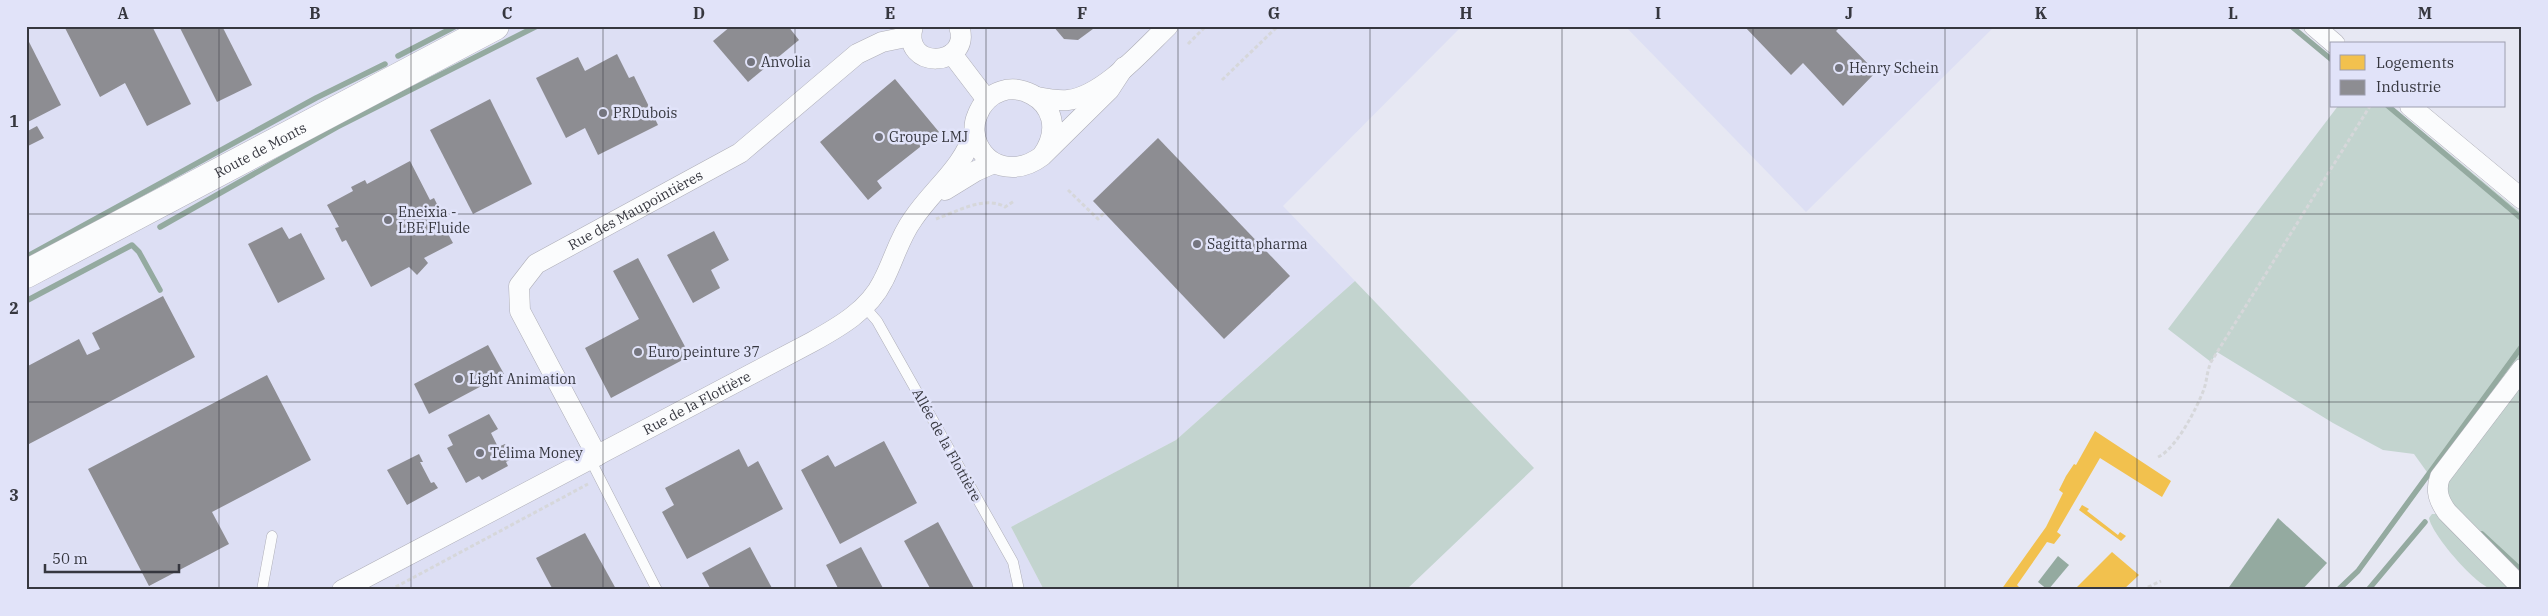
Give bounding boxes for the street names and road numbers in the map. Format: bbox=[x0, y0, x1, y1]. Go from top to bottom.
street label: Route de Monts bbox=[211, 118, 310, 182]
street label: Rue des Maupointières bbox=[565, 166, 706, 254]
street label: Rue de la Flottière bbox=[640, 367, 754, 439]
street label: Allée de la Flottière bbox=[908, 385, 986, 505]

